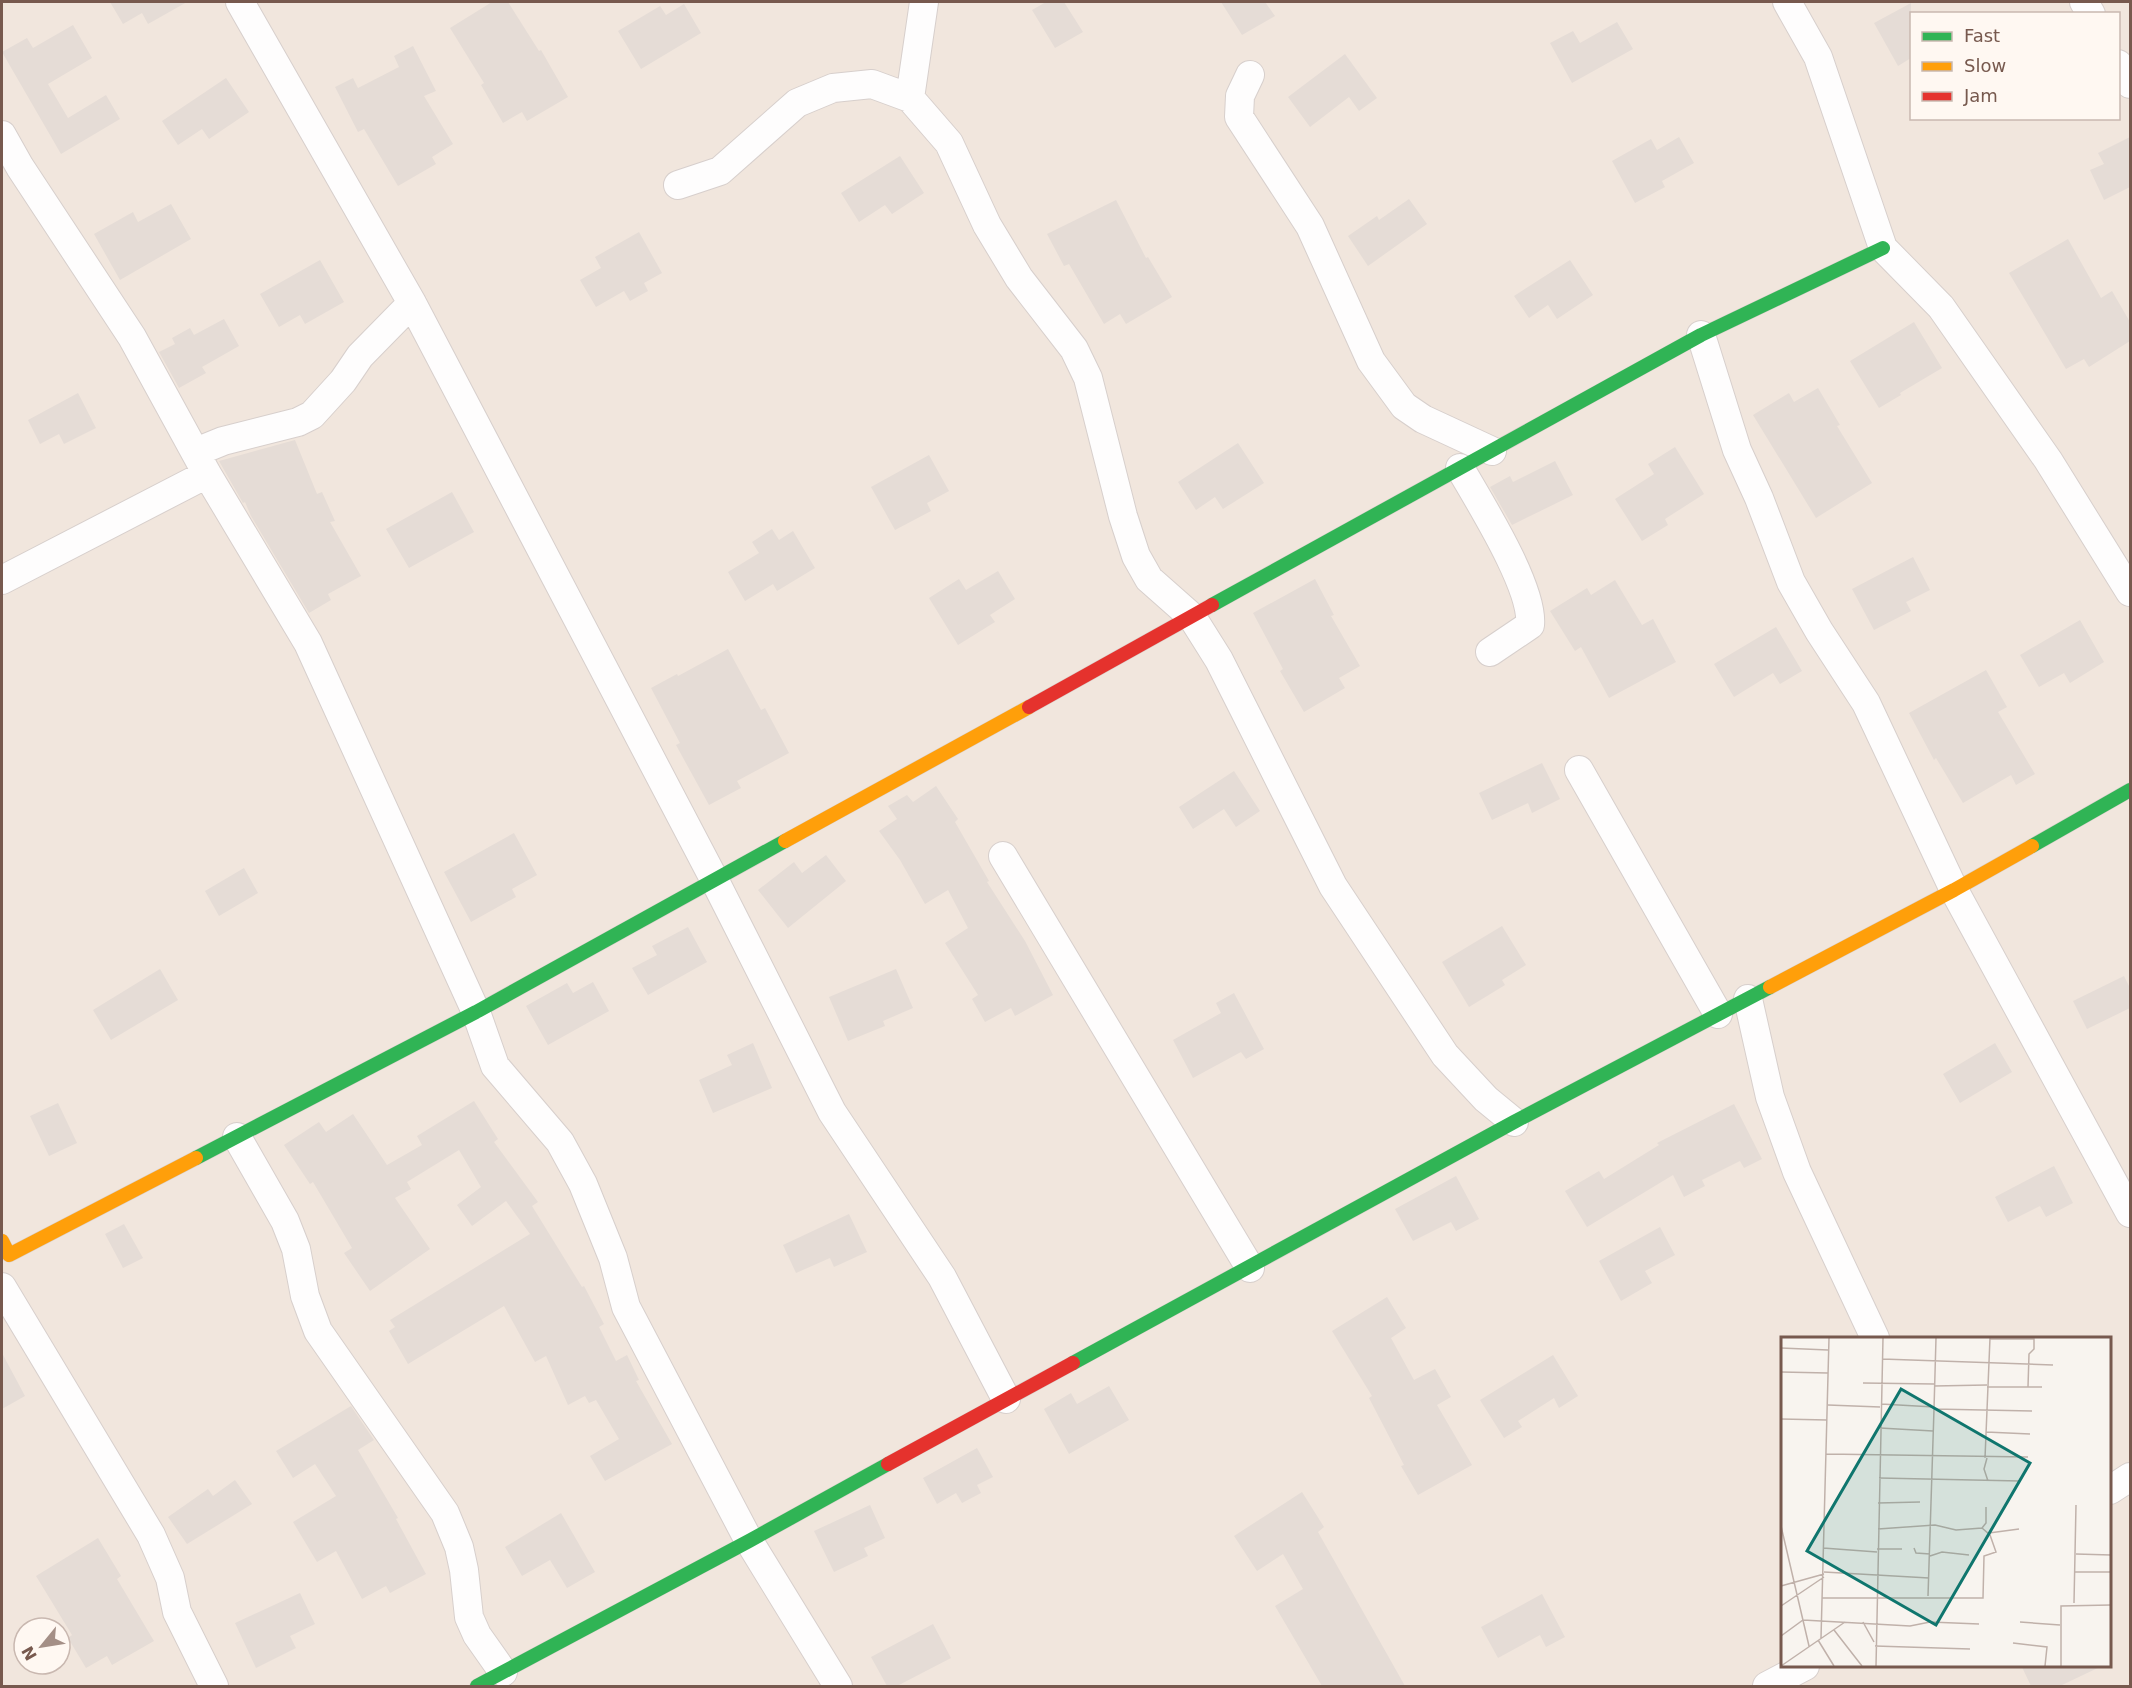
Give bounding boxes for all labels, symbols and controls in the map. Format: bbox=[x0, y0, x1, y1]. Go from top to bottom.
legend bbox=[1910, 12, 2120, 120]
text: Fast bbox=[1964, 25, 2000, 46]
text: Slow bbox=[1964, 55, 2006, 76]
text: Jam bbox=[1963, 85, 1998, 106]
inset map bbox=[1781, 1337, 2111, 1667]
north arrow bbox=[12, 1616, 72, 1676]
text: N bbox=[18, 1643, 41, 1664]

